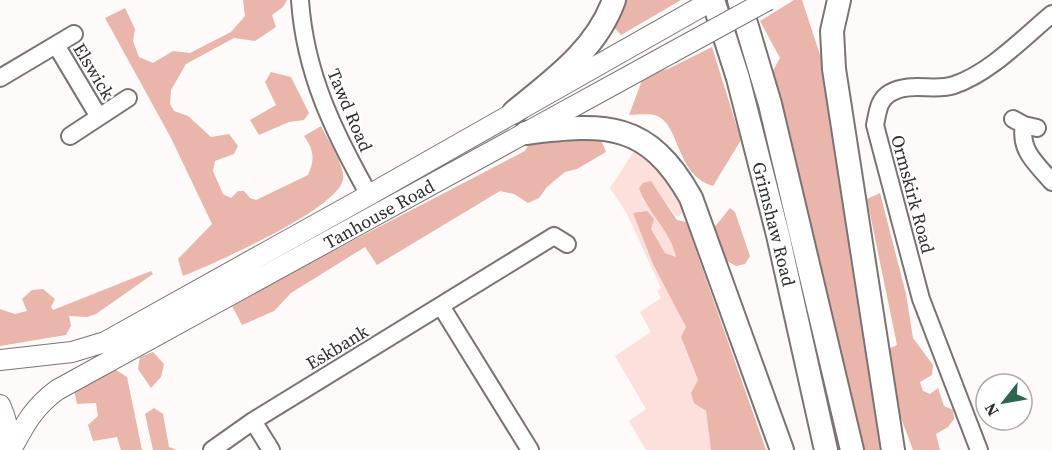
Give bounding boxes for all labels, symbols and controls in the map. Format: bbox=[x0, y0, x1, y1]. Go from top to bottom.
street label: Elswick bbox=[67, 38, 121, 104]
street label: Tawd Road bbox=[321, 65, 379, 155]
street label: Ormskirk Road bbox=[885, 132, 941, 256]
street label: Grimshaw Road bbox=[746, 159, 802, 289]
street label: Tanhouse Road bbox=[319, 173, 439, 255]
street label: Eskbank bbox=[301, 319, 373, 375]
north arrow bbox=[974, 372, 1034, 432]
text: N bbox=[979, 399, 1004, 420]

